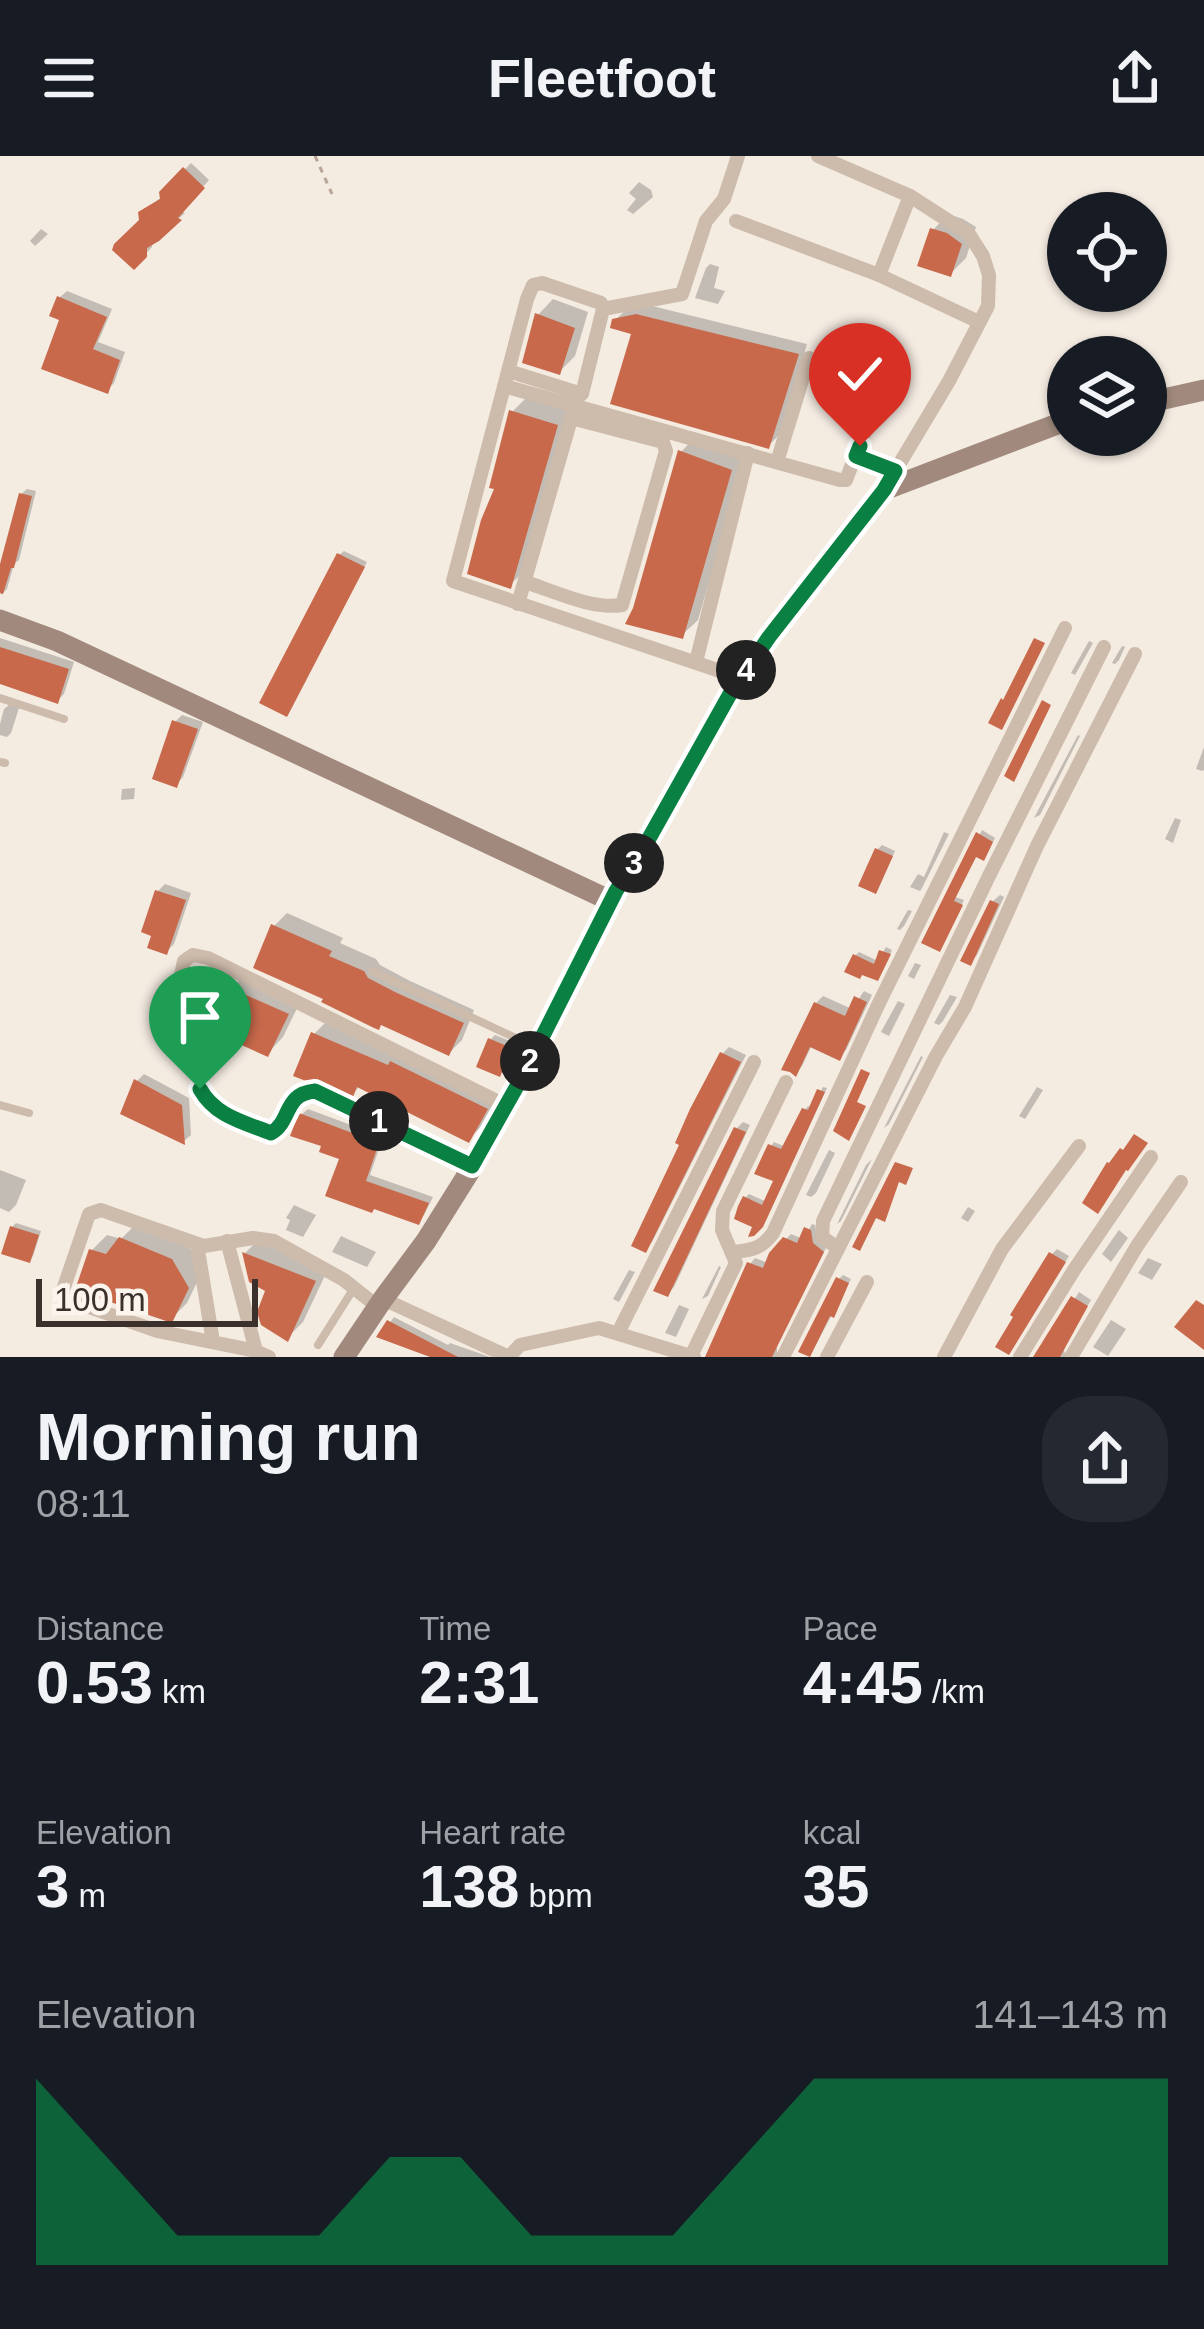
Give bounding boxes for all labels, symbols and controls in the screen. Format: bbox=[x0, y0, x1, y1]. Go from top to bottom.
icon: menu bbox=[36, 45, 102, 111]
icon: share bbox=[1102, 45, 1168, 111]
text: Fleetfoot bbox=[488, 48, 716, 108]
map controls bbox=[1047, 192, 1167, 456]
button: locate bbox=[1047, 192, 1167, 312]
pin bbox=[809, 323, 911, 446]
button: layers bbox=[1047, 336, 1167, 456]
icon: check bbox=[827, 341, 893, 407]
pin: 4 bbox=[716, 640, 776, 700]
text: 4 bbox=[737, 651, 755, 688]
pin: 3 bbox=[604, 833, 664, 893]
text: 3 bbox=[625, 844, 643, 881]
pin bbox=[149, 966, 251, 1089]
icon: arrive bbox=[167, 984, 233, 1050]
pin: 2 bbox=[500, 1031, 560, 1091]
text: 2 bbox=[521, 1042, 539, 1079]
pin: 1 bbox=[349, 1091, 409, 1151]
text: 1 bbox=[370, 1102, 388, 1139]
scale bar bbox=[36, 1273, 258, 1326]
text: 100 m bbox=[54, 1281, 146, 1318]
button: share bbox=[1042, 1396, 1168, 1522]
text: Morning run bbox=[36, 1400, 421, 1474]
text: 08:11 bbox=[36, 1482, 131, 1525]
text: Distance bbox=[36, 1610, 164, 1647]
text: Time bbox=[419, 1610, 491, 1647]
text: Pace bbox=[803, 1610, 878, 1647]
text: 0.53 bbox=[36, 1649, 153, 1716]
text: 2:31 bbox=[419, 1649, 539, 1716]
text: 4:45 bbox=[803, 1649, 923, 1716]
text: km bbox=[153, 1673, 206, 1710]
text: /km bbox=[923, 1673, 985, 1710]
text: Elevation bbox=[36, 1814, 172, 1851]
text: Heart rate bbox=[419, 1814, 566, 1851]
text: kcal bbox=[803, 1814, 861, 1851]
text: 3 bbox=[36, 1853, 69, 1920]
text: 138 bbox=[419, 1853, 519, 1920]
text: 35 bbox=[803, 1853, 869, 1920]
text: m bbox=[69, 1877, 106, 1914]
text: bpm bbox=[519, 1877, 593, 1914]
text: Elevation bbox=[36, 1993, 196, 2036]
text: 141–143 m bbox=[973, 1993, 1168, 2036]

